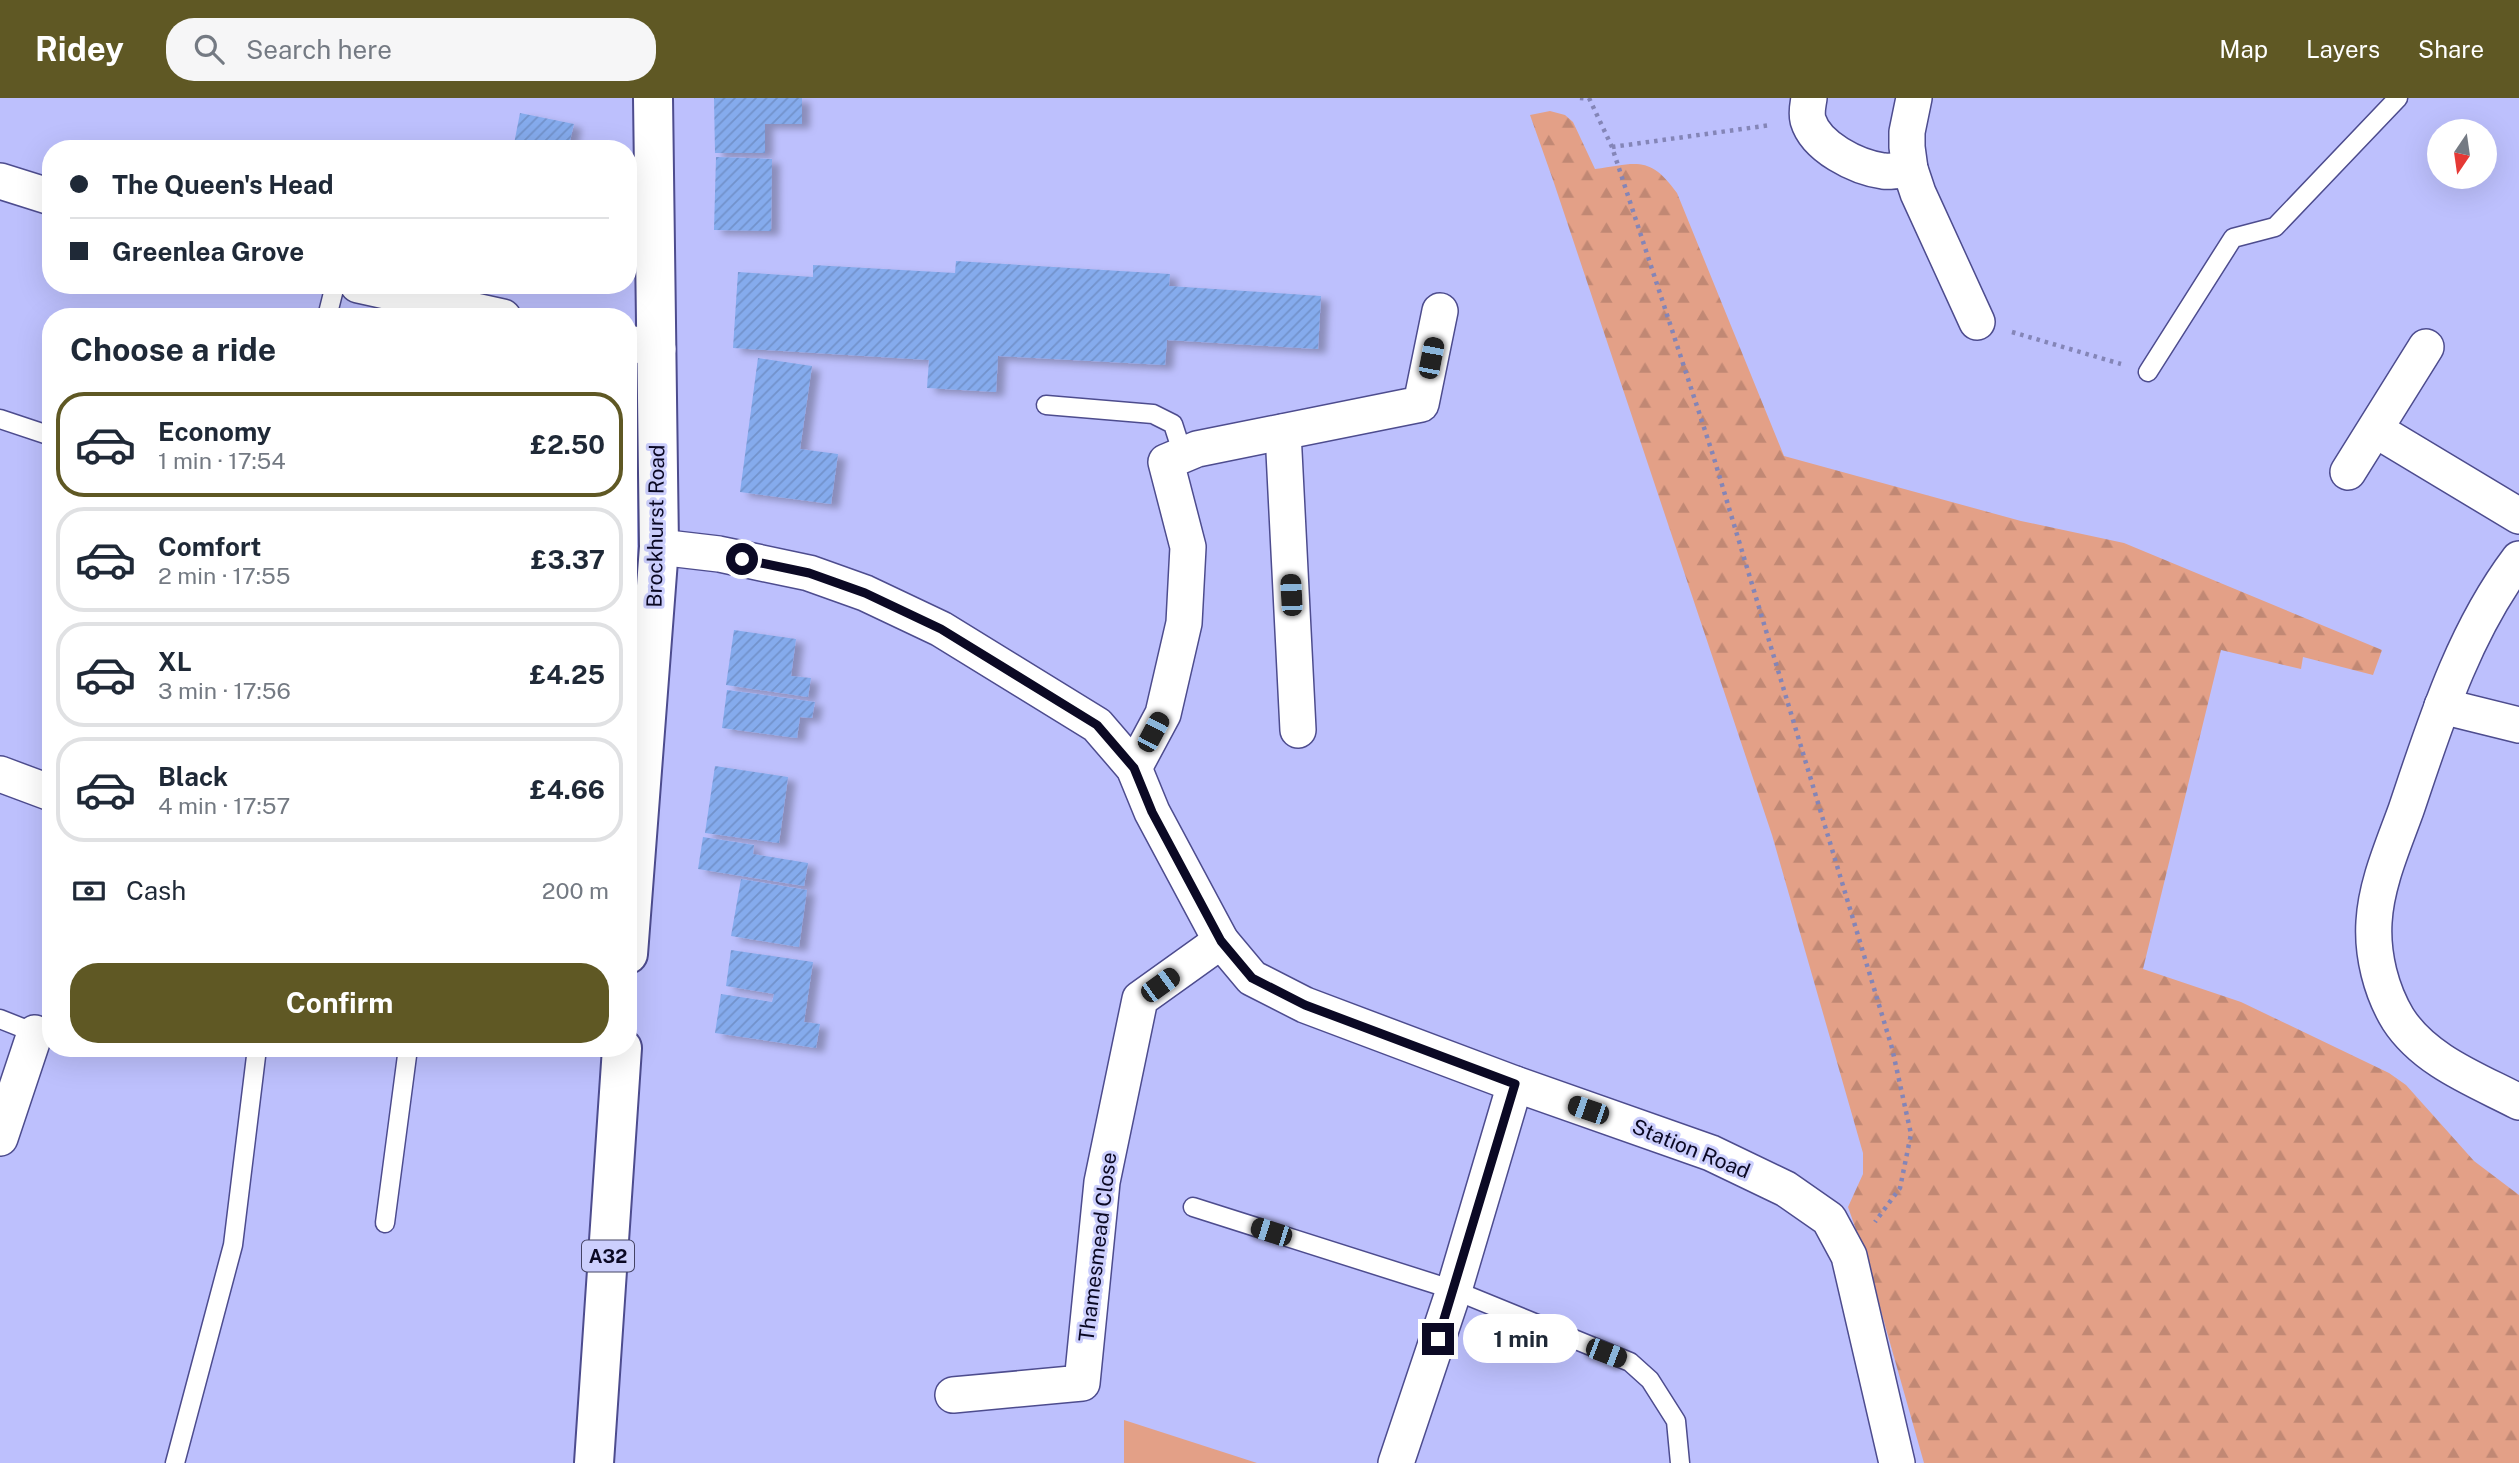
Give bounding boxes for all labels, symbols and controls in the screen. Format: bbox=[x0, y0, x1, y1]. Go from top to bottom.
search box bbox=[166, 18, 656, 81]
text: Ridey bbox=[35, 30, 124, 68]
icon: search bbox=[190, 30, 228, 68]
text: Search here bbox=[246, 34, 392, 65]
text: Map bbox=[2219, 35, 2268, 63]
text: Layers bbox=[2306, 35, 2380, 63]
text: Share bbox=[2418, 35, 2484, 63]
north arrow bbox=[2427, 119, 2497, 189]
map controls bbox=[2427, 119, 2497, 189]
text: The Queen's Head bbox=[112, 169, 333, 200]
text: Greenlea Grove bbox=[112, 236, 304, 267]
text: Choose a ride bbox=[70, 331, 276, 368]
car bbox=[1417, 335, 1446, 381]
icon: car bbox=[74, 413, 137, 476]
text: Economy bbox=[158, 416, 271, 447]
text: £2.50 bbox=[530, 429, 605, 460]
street label: Brockhurst Road bbox=[642, 444, 669, 608]
text: 1 min · 17:54 bbox=[158, 447, 286, 474]
icon: car bbox=[74, 528, 137, 591]
text: Comfort bbox=[158, 531, 261, 562]
route start bbox=[726, 543, 758, 575]
text: £3.37 bbox=[531, 544, 605, 575]
text: 2 min · 17:55 bbox=[158, 562, 290, 589]
car bbox=[1280, 573, 1303, 617]
icon: car bbox=[74, 643, 137, 706]
text: XL bbox=[158, 646, 192, 677]
text: £4.25 bbox=[530, 659, 605, 690]
text: 3 min · 17:56 bbox=[158, 677, 291, 704]
car bbox=[1134, 709, 1173, 755]
icon: car bbox=[74, 758, 137, 821]
text: Black bbox=[158, 761, 228, 792]
text: £4.66 bbox=[530, 774, 605, 805]
text: 4 min · 17:57 bbox=[158, 792, 290, 819]
icon: cash bbox=[70, 872, 108, 910]
text: Cash bbox=[126, 875, 186, 906]
text: 200 m bbox=[542, 877, 609, 904]
button: Confirm bbox=[70, 963, 609, 1043]
car bbox=[1137, 964, 1184, 1006]
car bbox=[1565, 1093, 1612, 1127]
street label: Station Road bbox=[1629, 1114, 1754, 1184]
street label: Thamesmead Close bbox=[1073, 1151, 1122, 1343]
car bbox=[1248, 1216, 1295, 1248]
road number: A32 bbox=[582, 1240, 634, 1272]
callout: 1 min bbox=[1462, 1314, 1578, 1364]
route end bbox=[1422, 1323, 1454, 1355]
text: 1 min bbox=[1493, 1325, 1549, 1352]
car bbox=[1583, 1336, 1630, 1370]

